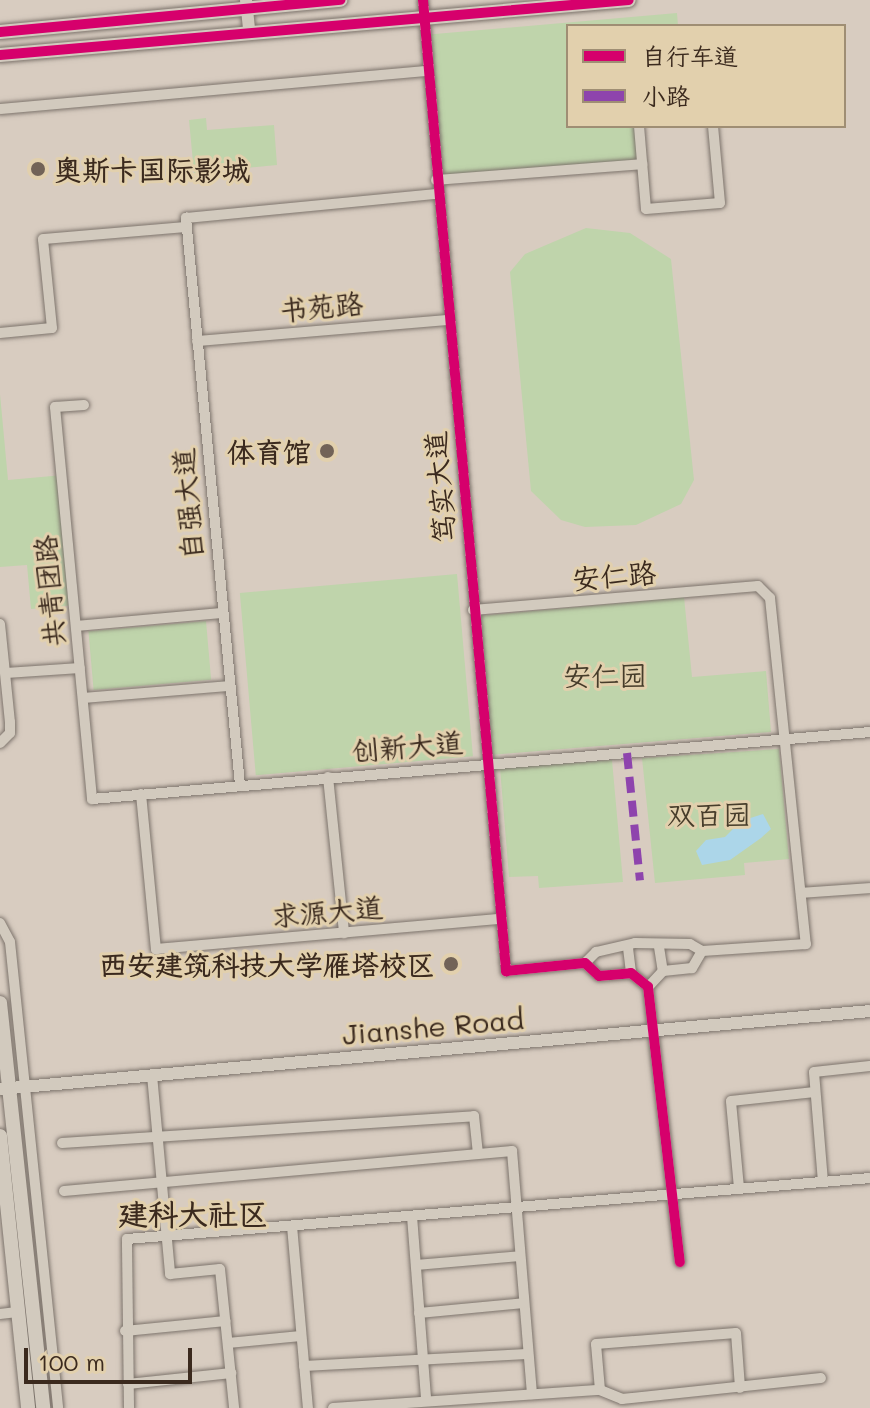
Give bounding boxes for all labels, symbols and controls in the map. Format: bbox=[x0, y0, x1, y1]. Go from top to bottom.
legend bbox=[566, 24, 846, 128]
text: 自行车道 bbox=[642, 40, 738, 71]
text: 小路 bbox=[642, 80, 690, 111]
place label: 奥斯卡国际影城 bbox=[54, 152, 250, 186]
marker: 奥斯卡国际影城 bbox=[29, 160, 47, 178]
street label: 书苑路 bbox=[278, 286, 364, 326]
street label: 笃实大道 bbox=[417, 430, 461, 544]
place label: 体育馆 bbox=[227, 434, 311, 468]
marker: 体育馆 bbox=[318, 442, 336, 460]
street label: 自强大道 bbox=[165, 447, 209, 561]
street label: 共青团路 bbox=[27, 534, 71, 648]
street label: 安仁路 bbox=[571, 555, 657, 595]
park label: 安仁园 bbox=[563, 658, 647, 692]
street label: 创新大道 bbox=[350, 724, 464, 768]
park label: 双百园 bbox=[667, 797, 751, 831]
street label: 求源大道 bbox=[270, 889, 384, 933]
place label: 西安建筑科技大学雁塔校区 bbox=[99, 947, 435, 981]
marker: 西安建筑科技大学雁塔校区 bbox=[442, 955, 460, 973]
street label: Jianshe Road bbox=[341, 1001, 525, 1051]
district label: 建科大社区 bbox=[118, 1195, 268, 1231]
scale bar bbox=[28, 1332, 196, 1382]
text: 100 m bbox=[38, 1346, 105, 1377]

